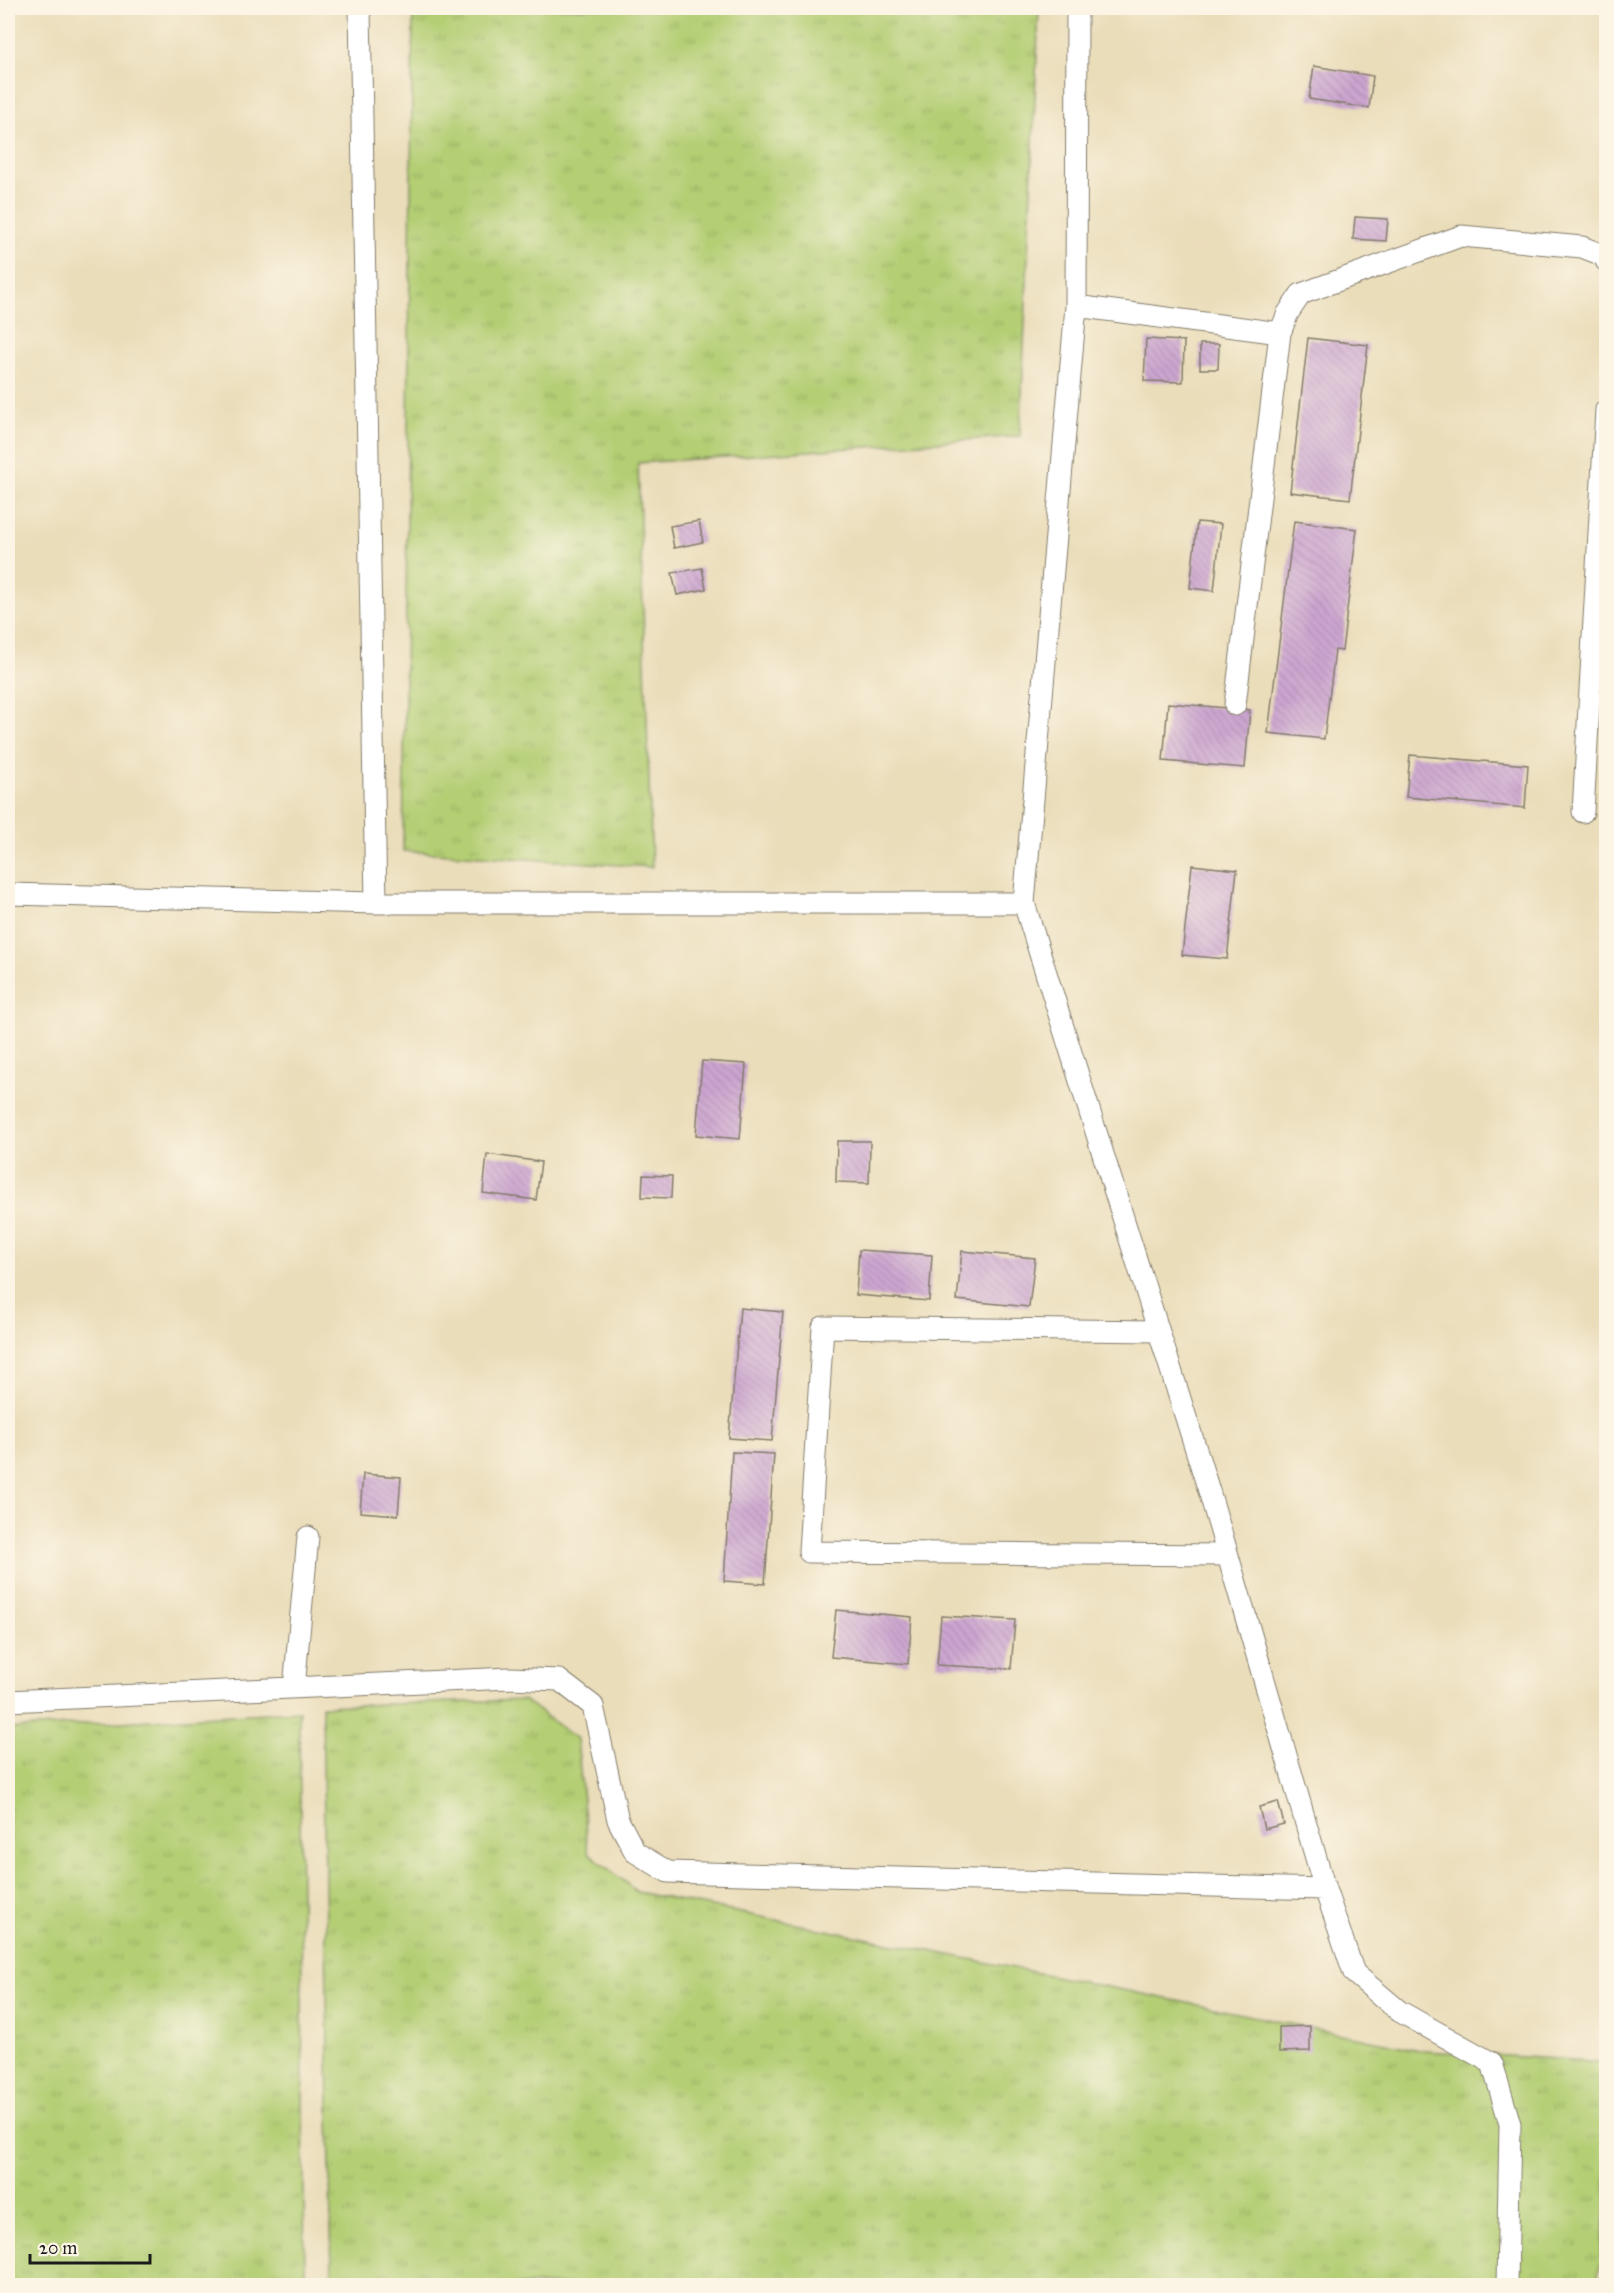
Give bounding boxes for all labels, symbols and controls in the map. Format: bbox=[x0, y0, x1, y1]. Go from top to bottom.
scale bar bbox=[30, 2227, 150, 2265]
text: 20 m bbox=[39, 2237, 77, 2259]

